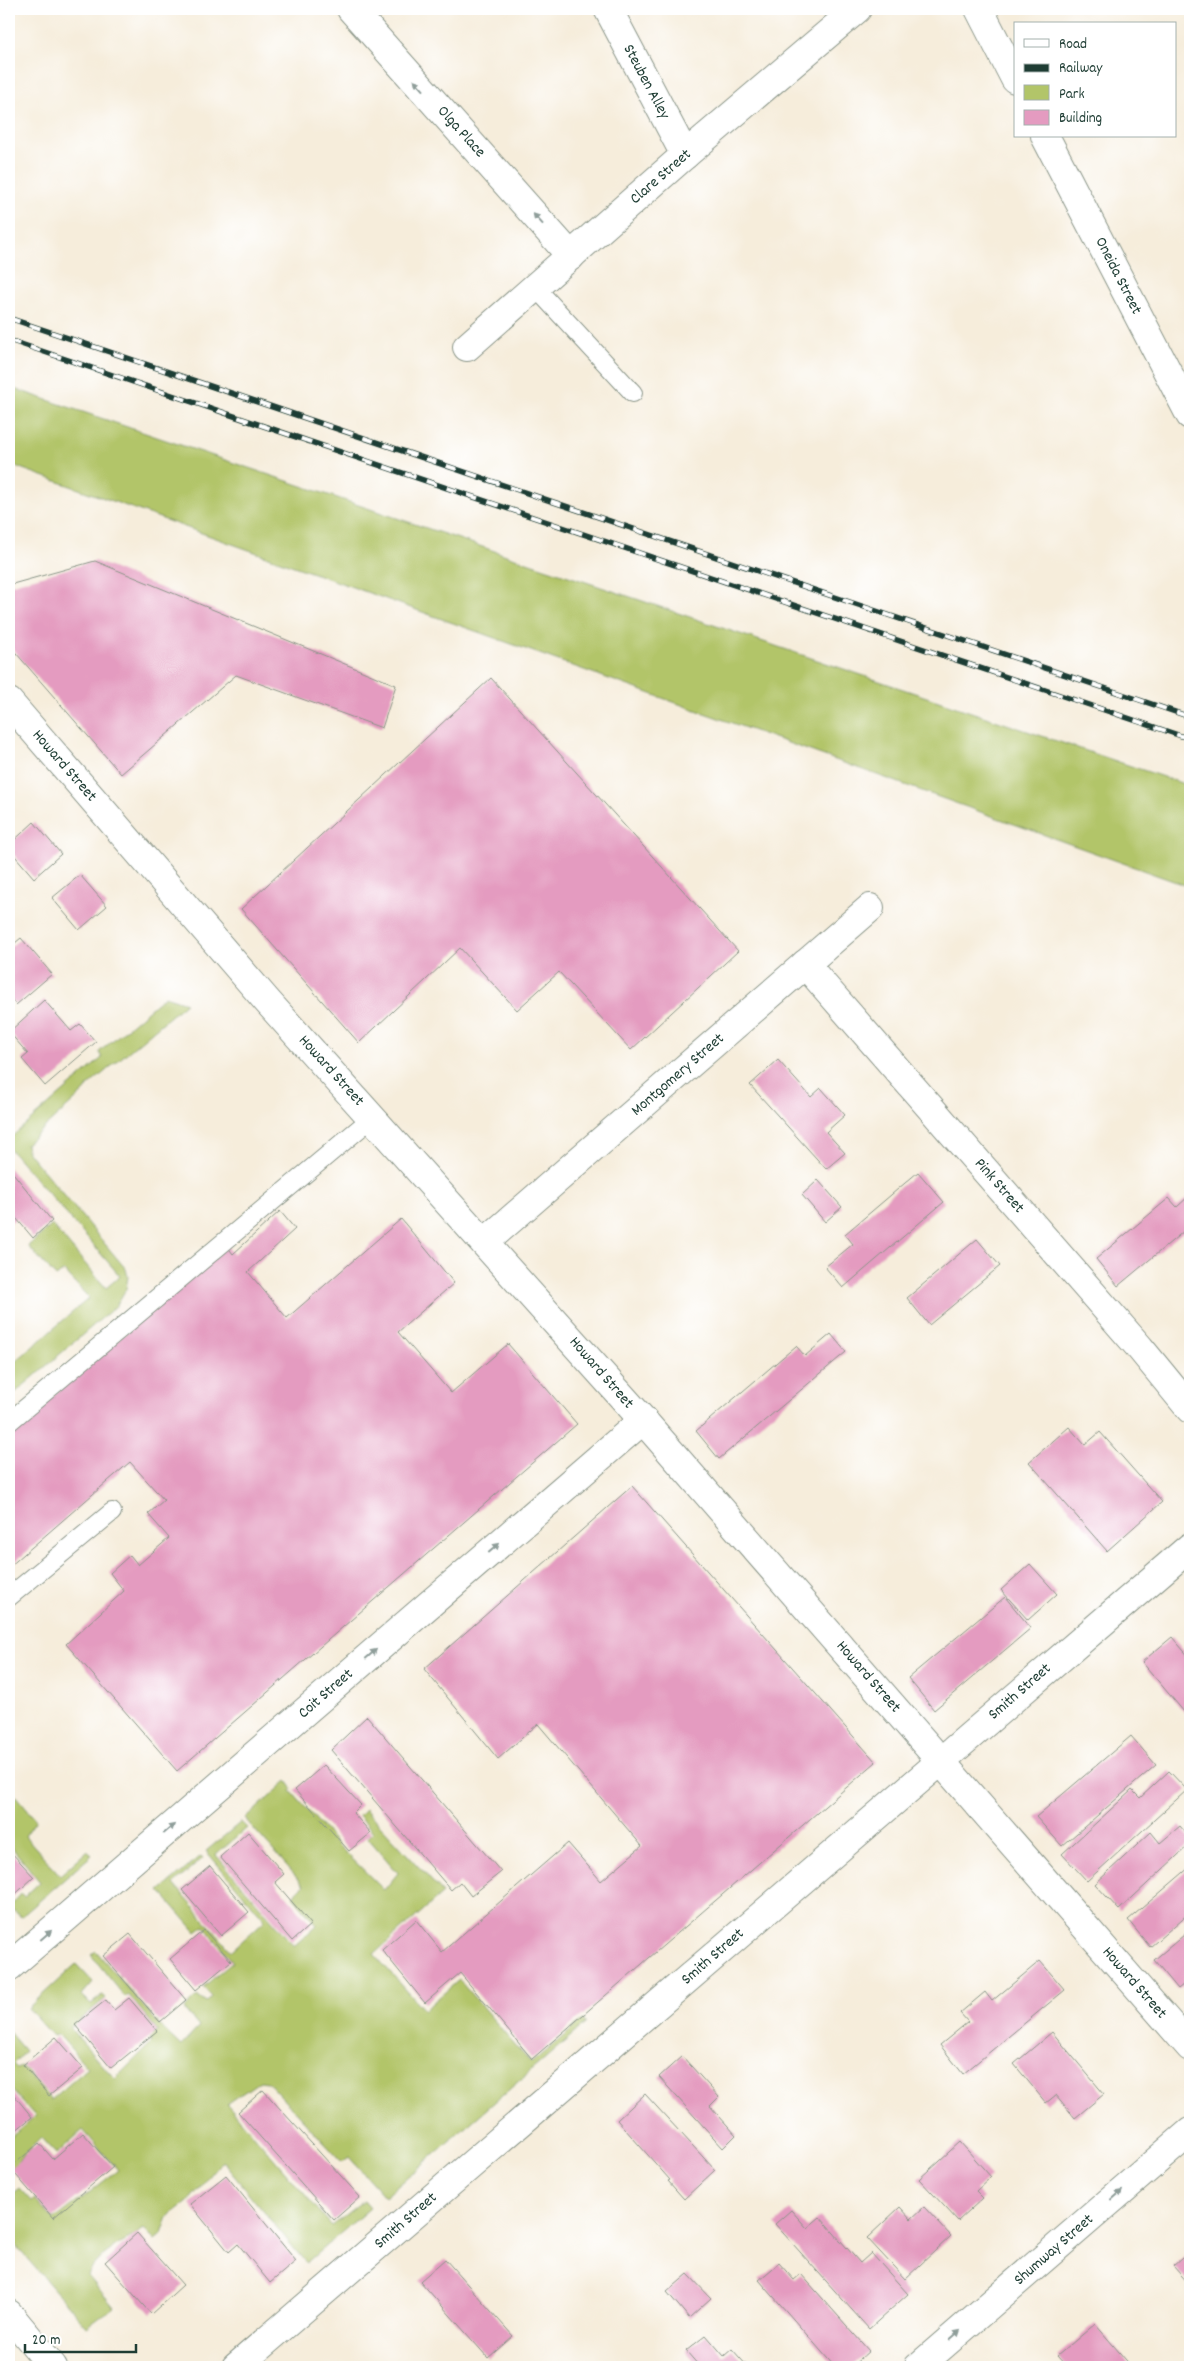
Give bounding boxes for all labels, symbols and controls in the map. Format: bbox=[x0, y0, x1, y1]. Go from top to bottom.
legend bbox=[1014, 22, 1176, 138]
text: Road bbox=[1059, 34, 1087, 56]
street label: Steuben Alley bbox=[617, 40, 676, 124]
text: Railway bbox=[1059, 58, 1103, 80]
one-way arrow bbox=[413, 79, 425, 91]
text: Park bbox=[1059, 84, 1085, 106]
street label: Olga Place bbox=[431, 101, 491, 163]
text: Building bbox=[1059, 108, 1102, 130]
street label: Clare Street bbox=[625, 144, 697, 210]
one-way arrow bbox=[533, 213, 544, 226]
street label: Oneida Street bbox=[1089, 233, 1147, 319]
street label: Howard Street bbox=[26, 725, 102, 807]
street label: Montgomery Street bbox=[626, 1028, 730, 1122]
street label: Howard Street bbox=[293, 1030, 369, 1112]
street label: Pink Street bbox=[968, 1153, 1030, 1219]
street label: Howard Street bbox=[563, 1332, 639, 1414]
one-way arrow bbox=[488, 1543, 501, 1554]
street label: Howard Street bbox=[830, 1636, 906, 1718]
one-way arrow bbox=[365, 1649, 378, 1660]
street label: Smith Street bbox=[983, 1658, 1057, 1726]
street label: Coit Street bbox=[293, 1663, 359, 1724]
one-way arrow bbox=[162, 1823, 174, 1835]
street label: Smith Street bbox=[676, 1923, 750, 1991]
one-way arrow bbox=[39, 1930, 52, 1941]
street label: Howard Street bbox=[1096, 1942, 1172, 2024]
street label: Smith Street bbox=[369, 2187, 443, 2255]
one-way arrow bbox=[1111, 2189, 1123, 2201]
street label: Shumway Street bbox=[1009, 2209, 1099, 2291]
scale bar bbox=[25, 2321, 136, 2353]
text: 20 m bbox=[32, 2330, 60, 2352]
one-way arrow bbox=[948, 2330, 961, 2341]

